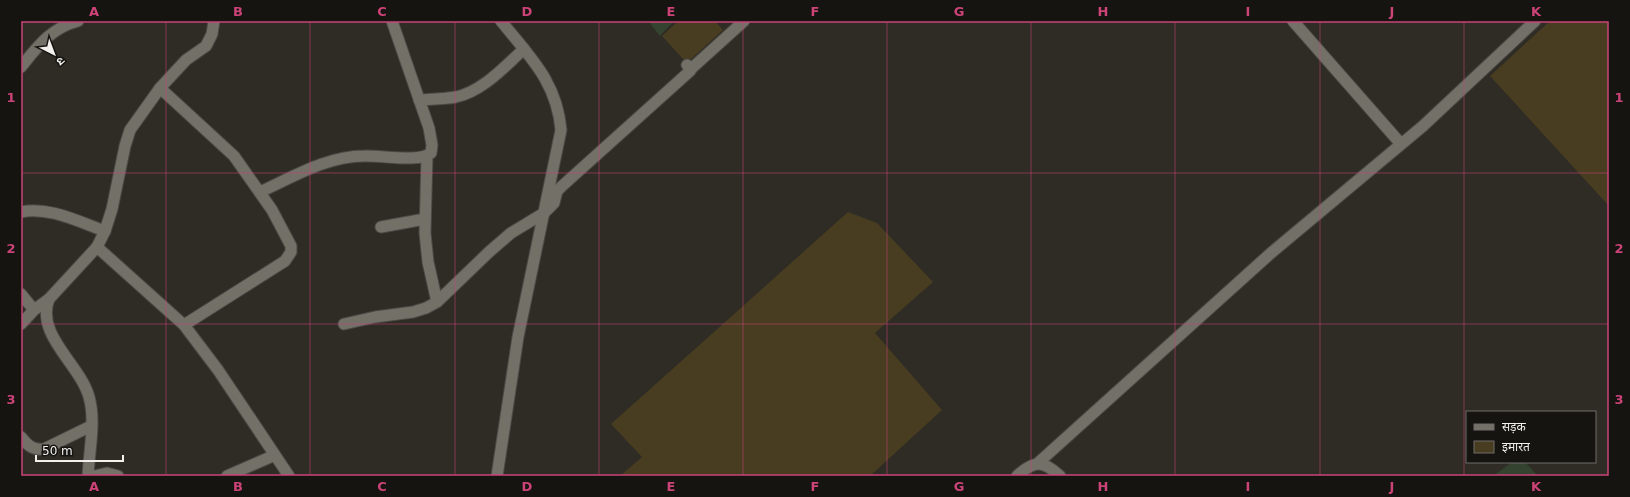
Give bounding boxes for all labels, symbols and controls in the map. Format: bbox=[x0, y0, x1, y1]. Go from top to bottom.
text: A bbox=[89, 4, 99, 19]
text: B bbox=[233, 4, 243, 19]
text: C bbox=[377, 4, 387, 19]
text: D bbox=[522, 4, 533, 19]
text: E bbox=[667, 4, 675, 19]
text: F bbox=[811, 4, 819, 19]
text: G bbox=[954, 4, 964, 19]
text: H bbox=[1098, 4, 1108, 19]
text: I bbox=[1246, 4, 1250, 19]
text: J bbox=[1389, 4, 1394, 19]
text: K bbox=[1531, 4, 1542, 19]
north arrow bbox=[34, 34, 74, 74]
text: उ bbox=[53, 54, 67, 68]
text: 1 bbox=[6, 90, 16, 105]
text: 1 bbox=[1614, 90, 1624, 105]
text: 2 bbox=[6, 241, 16, 256]
text: 2 bbox=[1614, 241, 1624, 256]
text: 3 bbox=[6, 392, 16, 407]
text: 3 bbox=[1614, 392, 1624, 407]
legend bbox=[1466, 411, 1596, 463]
text: सड़क bbox=[1502, 420, 1527, 434]
scale bar bbox=[36, 437, 123, 463]
text: इमारत bbox=[1502, 440, 1531, 454]
text: 50 m bbox=[42, 444, 73, 458]
text: A bbox=[89, 479, 99, 494]
text: B bbox=[233, 479, 243, 494]
text: C bbox=[377, 479, 387, 494]
text: D bbox=[522, 479, 533, 494]
text: E bbox=[667, 479, 675, 494]
text: F bbox=[811, 479, 819, 494]
text: G bbox=[954, 479, 964, 494]
text: H bbox=[1098, 479, 1108, 494]
text: I bbox=[1246, 479, 1250, 494]
text: J bbox=[1389, 479, 1394, 494]
text: K bbox=[1531, 479, 1542, 494]

